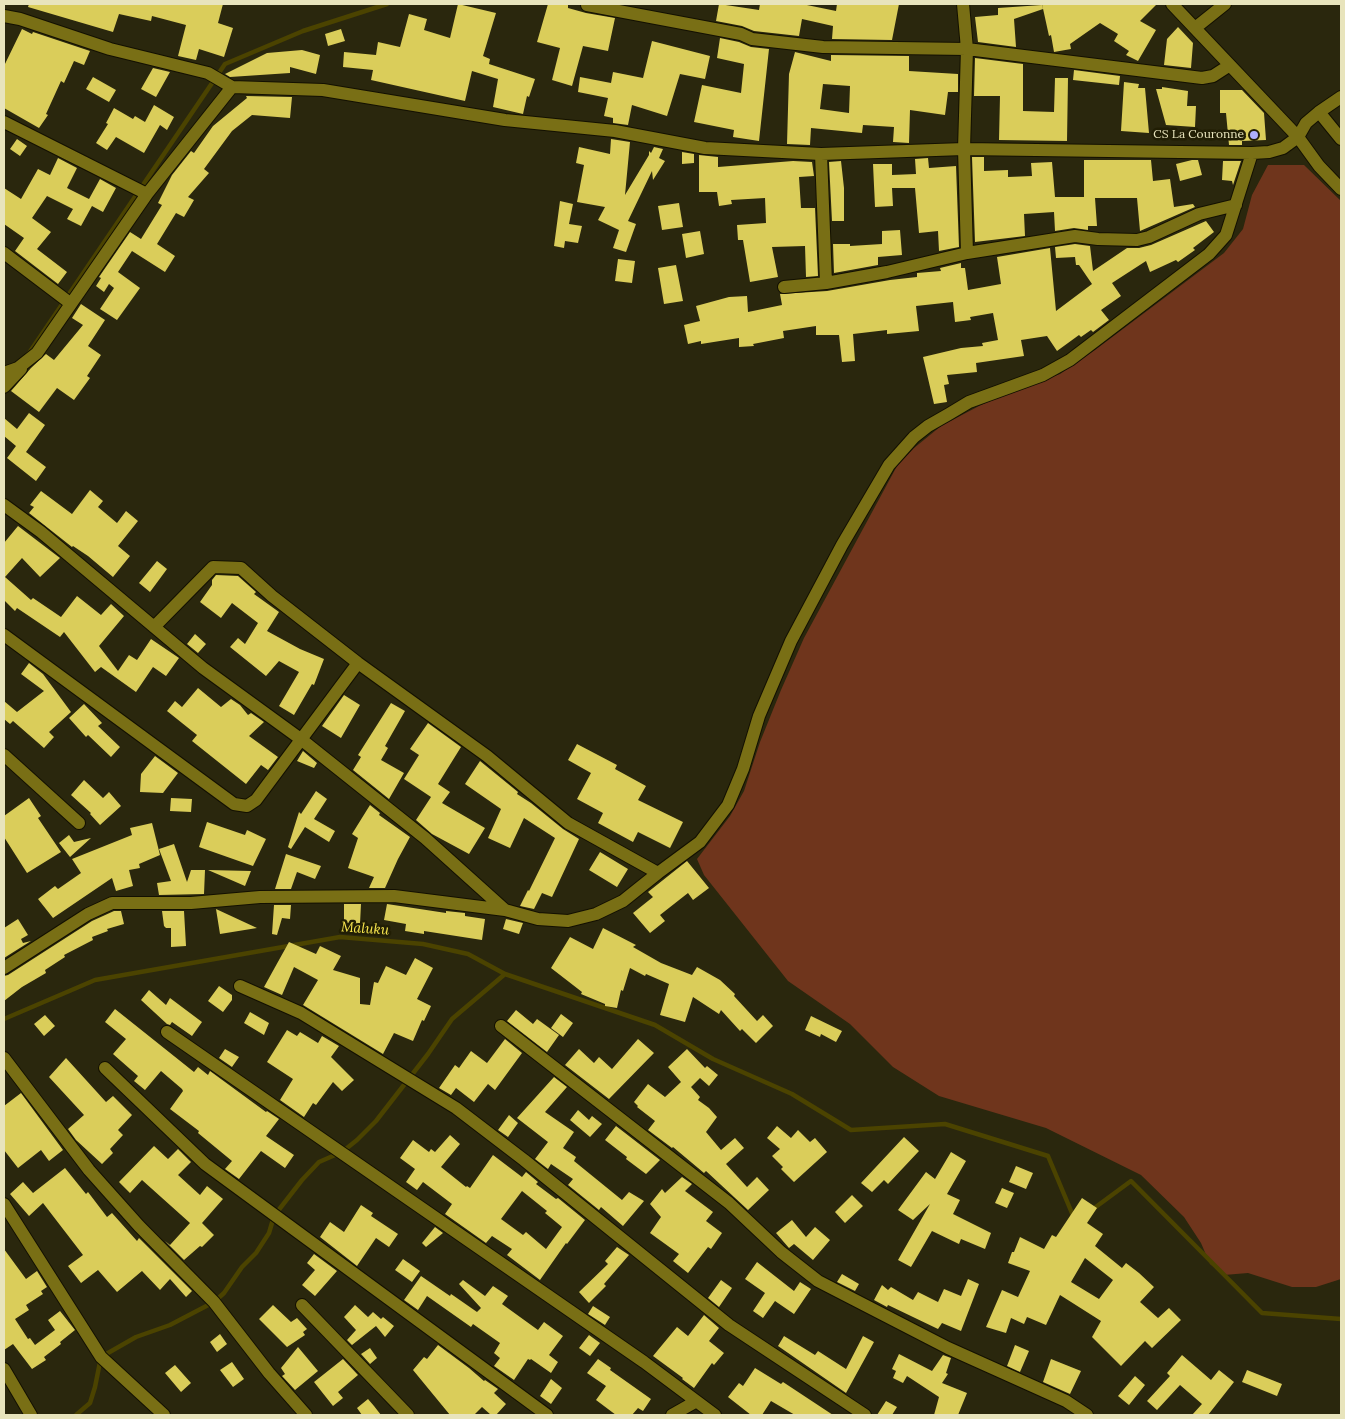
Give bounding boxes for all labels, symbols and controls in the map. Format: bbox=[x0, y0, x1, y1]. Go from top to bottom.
place label: CS La Couronne bbox=[1153, 128, 1244, 142]
marker: CS La Couronne bbox=[1248, 129, 1260, 141]
water label: Maluku bbox=[340, 919, 390, 939]

